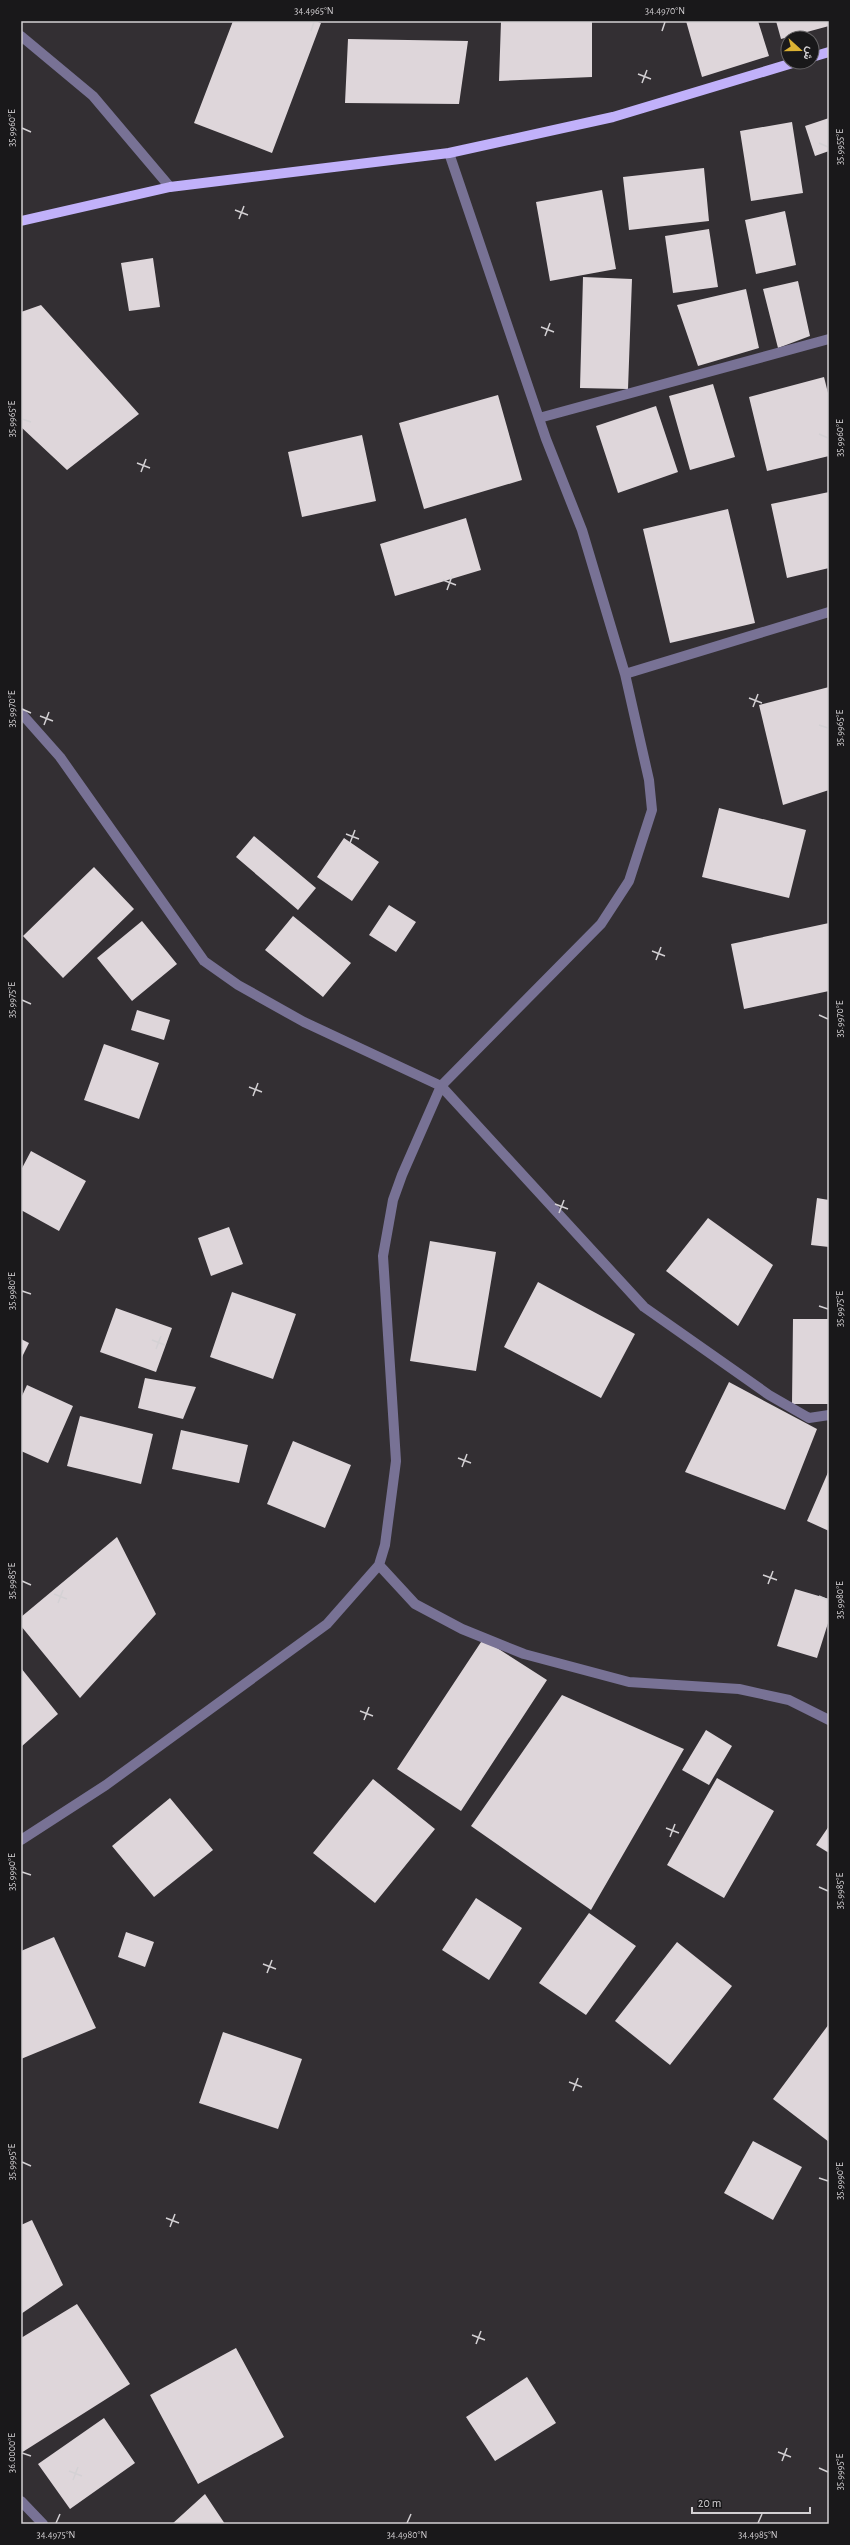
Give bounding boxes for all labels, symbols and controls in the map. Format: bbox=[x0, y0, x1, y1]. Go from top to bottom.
text: 34.4965°N bbox=[294, 6, 334, 16]
text: 34.4970°N bbox=[645, 6, 685, 16]
north arrow bbox=[780, 30, 820, 70]
text: ش bbox=[800, 45, 816, 62]
text: 35.9960°E bbox=[7, 109, 17, 147]
text: 35.9955°E bbox=[835, 129, 845, 165]
text: 35.9965°E bbox=[7, 401, 17, 437]
text: 35.9960°E bbox=[835, 419, 845, 457]
text: 35.9970°E bbox=[7, 690, 17, 728]
text: 35.9965°E bbox=[835, 710, 845, 746]
text: 35.9975°E bbox=[7, 982, 17, 1018]
text: 35.9970°E bbox=[835, 1000, 845, 1038]
text: 35.9980°E bbox=[7, 1272, 17, 1310]
text: 35.9975°E bbox=[835, 1291, 845, 1327]
text: 35.9985°E bbox=[7, 1562, 17, 1599]
text: 35.9980°E bbox=[835, 1581, 845, 1619]
text: 35.9990°E bbox=[7, 1853, 17, 1891]
text: 35.9985°E bbox=[835, 1872, 845, 1909]
text: 35.9995°E bbox=[7, 2144, 17, 2180]
text: 35.9990°E bbox=[835, 2162, 845, 2200]
text: 36.0000°E bbox=[7, 2433, 17, 2473]
text: 35.9995°E bbox=[835, 2454, 845, 2490]
scale bar bbox=[692, 2489, 810, 2515]
text: 20 m bbox=[698, 2497, 721, 2509]
text: 34.4975°N bbox=[37, 2530, 75, 2540]
text: 34.4980°N bbox=[387, 2530, 427, 2540]
text: 34.4985°N bbox=[738, 2530, 778, 2540]

